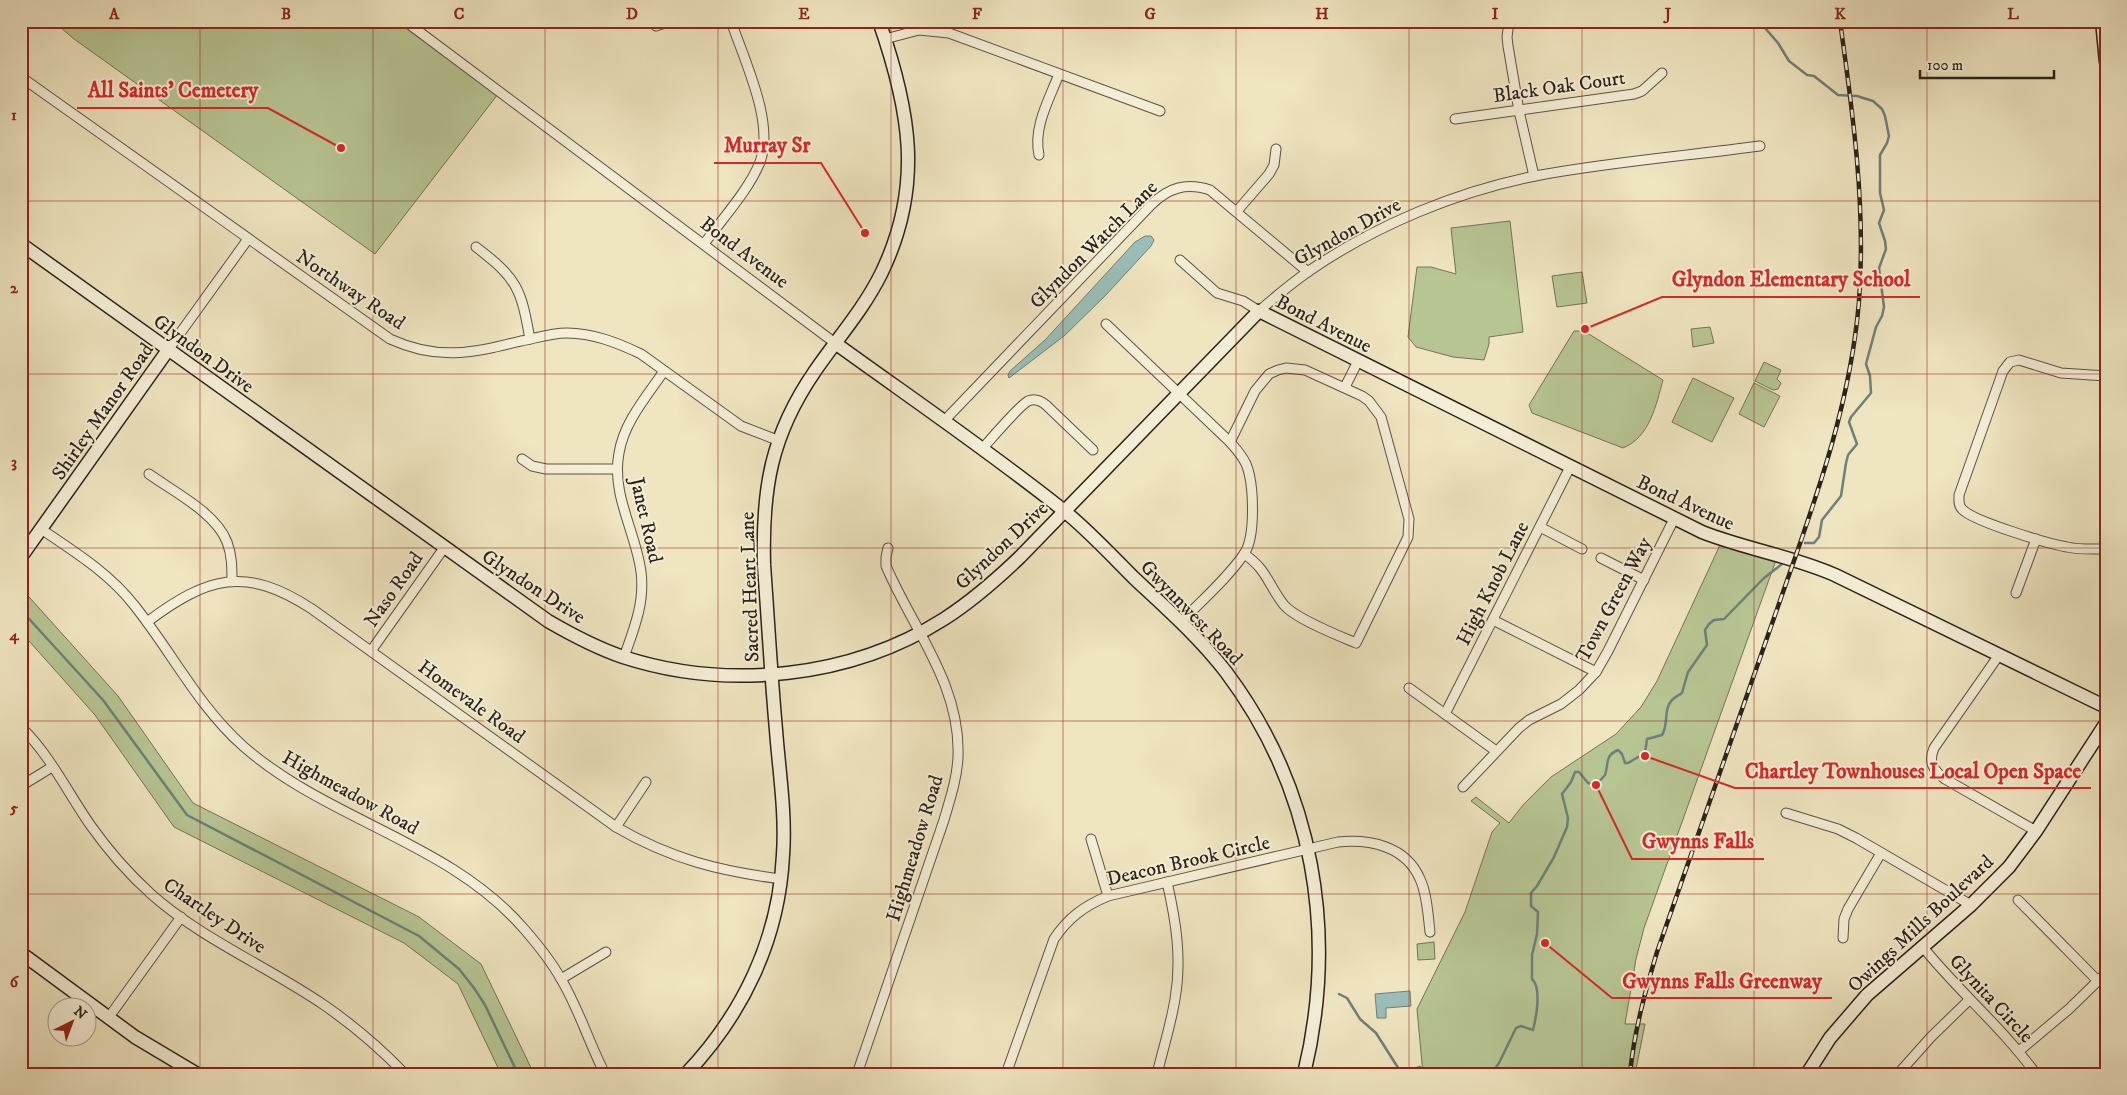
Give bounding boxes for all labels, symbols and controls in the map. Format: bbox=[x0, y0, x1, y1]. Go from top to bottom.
text: A bbox=[108, 4, 120, 24]
text: B bbox=[281, 4, 291, 24]
text: C bbox=[454, 4, 464, 24]
text: D bbox=[626, 4, 638, 24]
text: E bbox=[798, 4, 810, 24]
text: F bbox=[972, 4, 982, 24]
text: G bbox=[1144, 4, 1156, 24]
text: H bbox=[1315, 4, 1329, 24]
text: I bbox=[1492, 4, 1499, 24]
text: J bbox=[1663, 4, 1672, 24]
text: K bbox=[1834, 4, 1846, 24]
text: L bbox=[2007, 4, 2019, 24]
scale bar bbox=[1920, 48, 2053, 80]
text: 100 m bbox=[1927, 56, 1963, 75]
street label: Black Oak Court bbox=[1491, 66, 1627, 109]
callout: All Saints' Cemetery bbox=[77, 72, 268, 108]
text: All Saints' Cemetery bbox=[87, 78, 259, 104]
text: 1 bbox=[11, 105, 17, 125]
callout: Murray Sr bbox=[714, 127, 821, 163]
text: Murray Sr bbox=[724, 133, 812, 159]
street label: Glyndon Watch Lane bbox=[1025, 176, 1163, 314]
street label: Glyndon Drive bbox=[1290, 193, 1406, 272]
street label: Bond Avenue bbox=[695, 212, 793, 295]
street label: Northway Road bbox=[291, 245, 409, 336]
callout: Glyndon Elementary School bbox=[1662, 261, 1920, 297]
text: Glyndon Elementary School bbox=[1672, 267, 1911, 293]
text: 2 bbox=[10, 278, 19, 298]
street label: Bond Avenue bbox=[1271, 289, 1376, 359]
street label: Glyndon Drive bbox=[148, 309, 258, 399]
street label: Shirley Manor Road bbox=[47, 339, 160, 485]
text: 3 bbox=[11, 452, 17, 472]
street label: Bond Avenue bbox=[1633, 470, 1738, 537]
street label: Janet Road bbox=[623, 473, 667, 565]
street label: Glyndon Drive bbox=[950, 497, 1054, 596]
street label: Sacred Heart Lane bbox=[735, 511, 766, 663]
street label: High Knob Lane bbox=[1451, 517, 1535, 650]
street label: Town Green Way bbox=[1571, 532, 1658, 666]
street label: Glyndon Drive bbox=[477, 544, 590, 630]
street label: Naso Road bbox=[359, 547, 429, 632]
street label: Gwynnwest Road bbox=[1134, 555, 1247, 671]
text: 4 bbox=[8, 625, 19, 645]
street label: Homevale Road bbox=[413, 655, 530, 750]
street label: Highmeadow Road bbox=[278, 746, 423, 841]
callout: Chartley Townhouses Local Open Space bbox=[1735, 752, 2091, 788]
text: Chartley Townhouses Local Open Space bbox=[1745, 759, 2082, 785]
street label: Highmeadow Road bbox=[881, 772, 950, 925]
text: 5 bbox=[9, 798, 18, 818]
callout: Gwynns Falls bbox=[1632, 823, 1764, 859]
text: Gwynns Falls bbox=[1642, 829, 1754, 855]
street label: Deacon Brook Circle bbox=[1104, 831, 1272, 892]
street label: Owings Mills Boulevard bbox=[1843, 850, 1999, 998]
street label: Chartley Drive bbox=[158, 873, 270, 960]
street label: Glynita Circle bbox=[1943, 949, 2038, 1049]
callout: Gwynns Falls Greenway bbox=[1612, 962, 1832, 998]
text: Gwynns Falls Greenway bbox=[1622, 969, 1823, 995]
text: 6 bbox=[10, 972, 20, 992]
north arrow bbox=[48, 998, 98, 1048]
text: N bbox=[70, 1003, 91, 1024]

